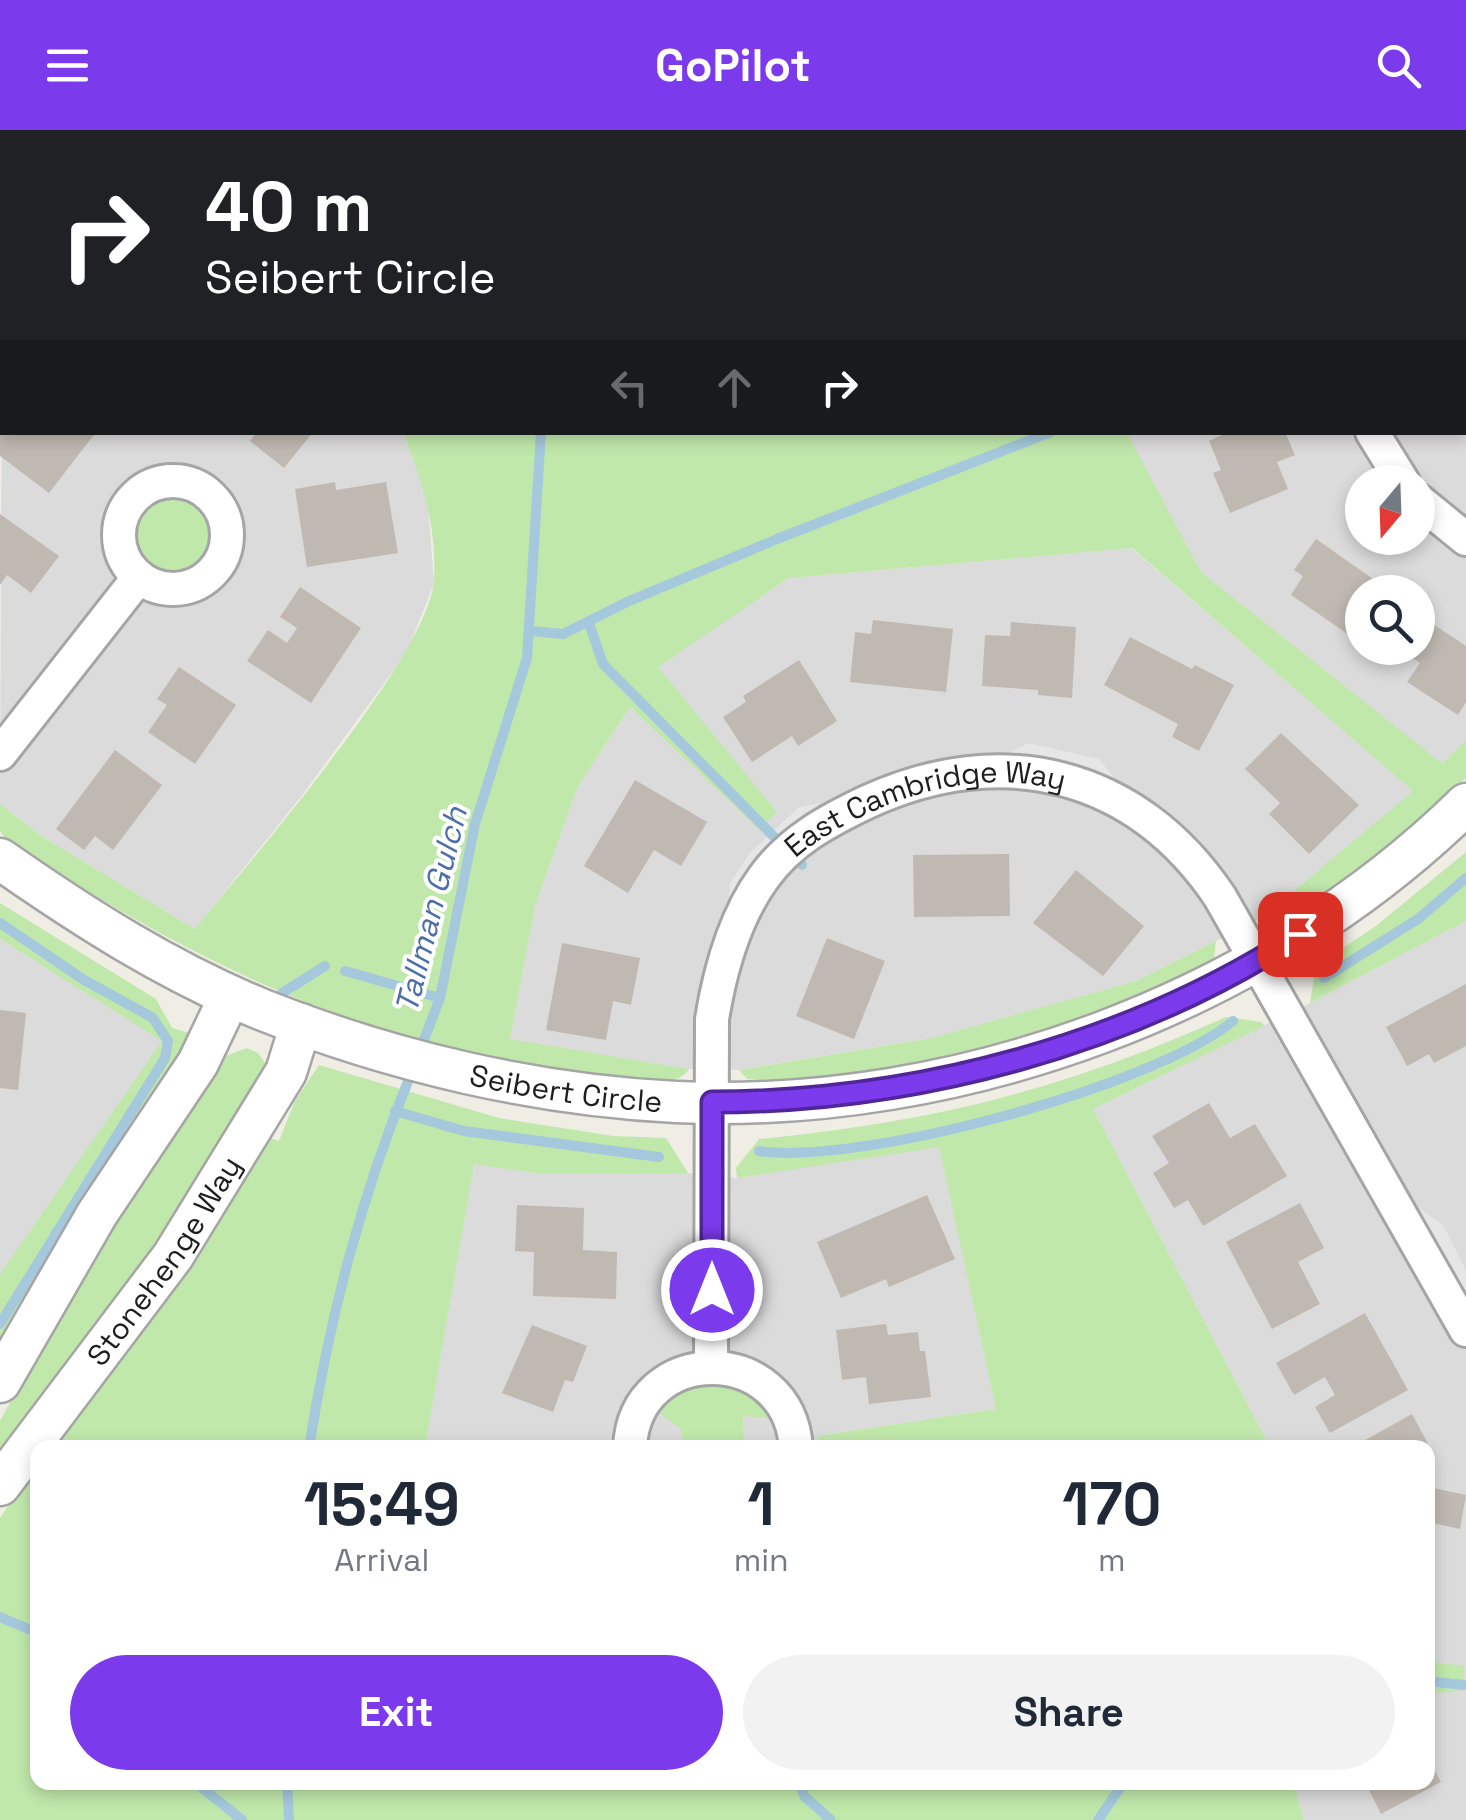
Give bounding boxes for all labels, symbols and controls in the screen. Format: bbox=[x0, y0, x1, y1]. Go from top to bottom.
text: GoPilot bbox=[655, 37, 811, 94]
icon: menu bbox=[40, 38, 95, 93]
icon: search bbox=[1371, 38, 1426, 93]
text: 40 m bbox=[205, 162, 372, 251]
icon: right bbox=[40, 170, 170, 300]
text: Seibert Circle bbox=[205, 249, 496, 306]
icon: left bbox=[602, 360, 657, 415]
icon: ahead bbox=[707, 360, 762, 415]
icon: right bbox=[812, 360, 867, 415]
north arrow bbox=[1345, 465, 1435, 555]
map controls bbox=[1345, 465, 1435, 665]
button: search bbox=[1345, 575, 1435, 665]
street label: East Cambridge Way bbox=[776, 752, 1070, 865]
water label: Tallman Gulch bbox=[386, 801, 476, 1017]
pin bbox=[1258, 892, 1343, 977]
icon: arrive bbox=[1273, 907, 1328, 962]
street label: Seibert Circle bbox=[466, 1055, 664, 1121]
street label: Stonehenge Way bbox=[78, 1148, 249, 1373]
position arrow bbox=[660, 1238, 764, 1342]
text: 15:49 bbox=[304, 1466, 460, 1543]
text: 1 bbox=[748, 1466, 775, 1543]
text: 170 bbox=[1062, 1466, 1161, 1543]
text: Arrival bbox=[334, 1540, 429, 1580]
text: min bbox=[734, 1540, 789, 1580]
text: m bbox=[1098, 1540, 1126, 1580]
button: Exit bbox=[70, 1655, 723, 1770]
button: Share bbox=[743, 1655, 1395, 1770]

